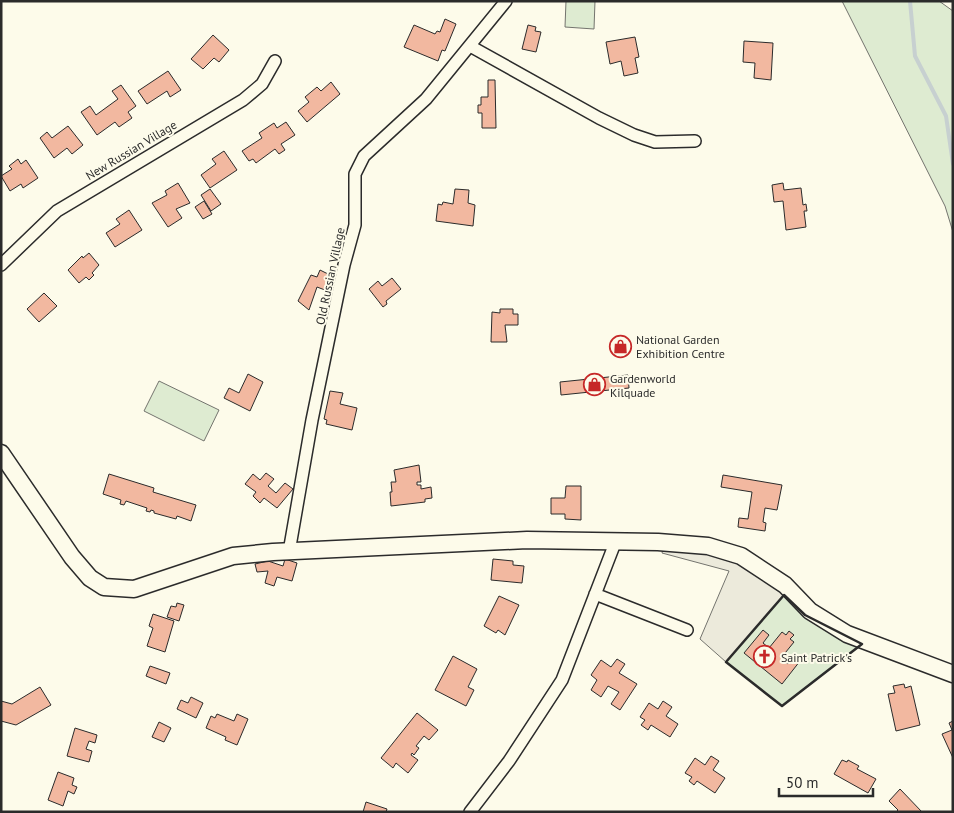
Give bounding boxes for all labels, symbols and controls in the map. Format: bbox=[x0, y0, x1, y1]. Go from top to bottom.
street label: New Russian Village bbox=[83, 117, 179, 183]
street label: Old Russian Village bbox=[312, 226, 348, 326]
place label: National Garden Exhibition Centre bbox=[636, 332, 725, 361]
shop icon: National Garden Exhibition Centre bbox=[608, 334, 632, 358]
place label: Gardenworld Kilquade bbox=[610, 371, 676, 400]
shop icon: Gardenworld Kilquade bbox=[582, 373, 606, 397]
church icon: Saint Patrick's bbox=[753, 645, 777, 669]
place label: Saint Patrick's bbox=[781, 650, 852, 665]
scale bar bbox=[779, 766, 873, 798]
text: 50 m bbox=[786, 773, 819, 792]

